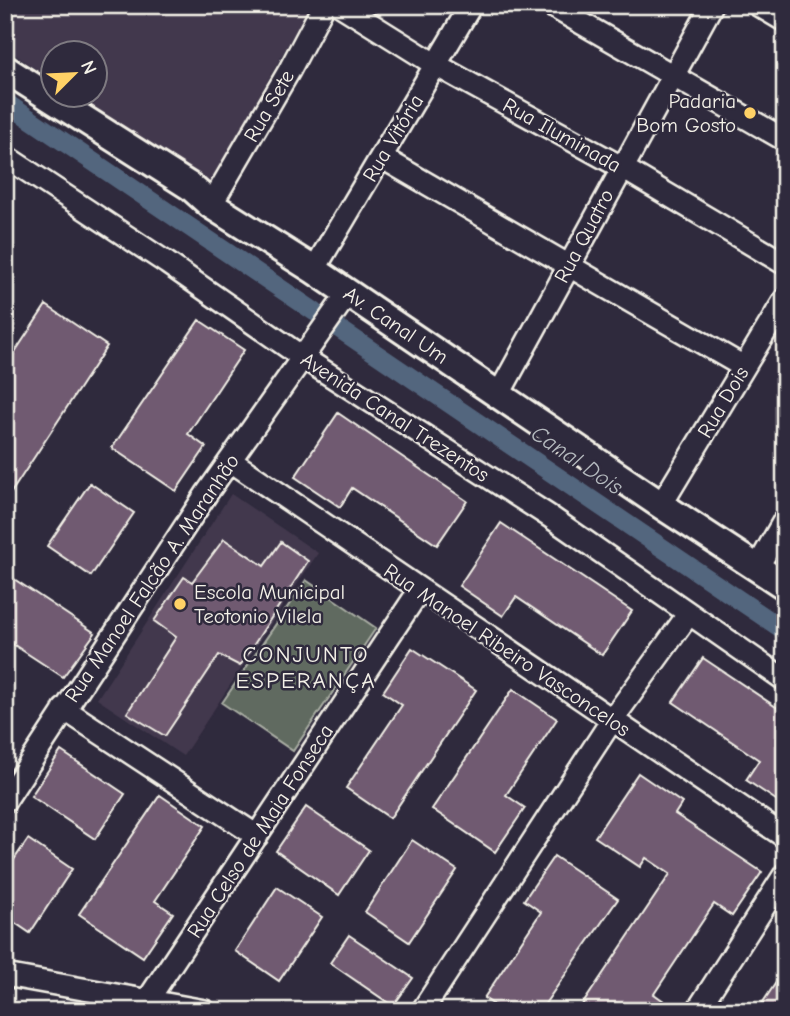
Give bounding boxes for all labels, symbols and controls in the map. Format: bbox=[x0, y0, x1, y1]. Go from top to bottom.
north arrow bbox=[38, 38, 108, 108]
text: N bbox=[76, 57, 101, 78]
street label: Rua Sete bbox=[239, 66, 299, 146]
place label: Padaria Bom Gosto bbox=[636, 89, 736, 137]
street label: Rua Vitória bbox=[358, 90, 428, 186]
street label: Rua Iluminada bbox=[499, 93, 625, 177]
marker: Padaria Bom Gosto bbox=[742, 105, 758, 121]
street label: Rua Quatro bbox=[549, 185, 619, 287]
street label: Av. Canal Um bbox=[339, 281, 453, 369]
street label: Avenida Canal Trezentos bbox=[296, 347, 494, 487]
street label: Rua Dois bbox=[692, 362, 754, 442]
water label: Canal Dois bbox=[526, 420, 628, 501]
street label: Rua Manoel Falcão A. Maranhão bbox=[60, 449, 244, 707]
street label: Rua Manoel Ribeiro Vasconcelos bbox=[379, 559, 635, 741]
place label: Escola Municipal Teotonio Vilela bbox=[194, 580, 345, 628]
marker: Escola Municipal Teotonio Vilela bbox=[172, 596, 188, 612]
district label: CONJUNTO ESPERANÇA bbox=[235, 641, 377, 694]
street label: Rua Celso de Maia Fonseca bbox=[182, 720, 338, 942]

